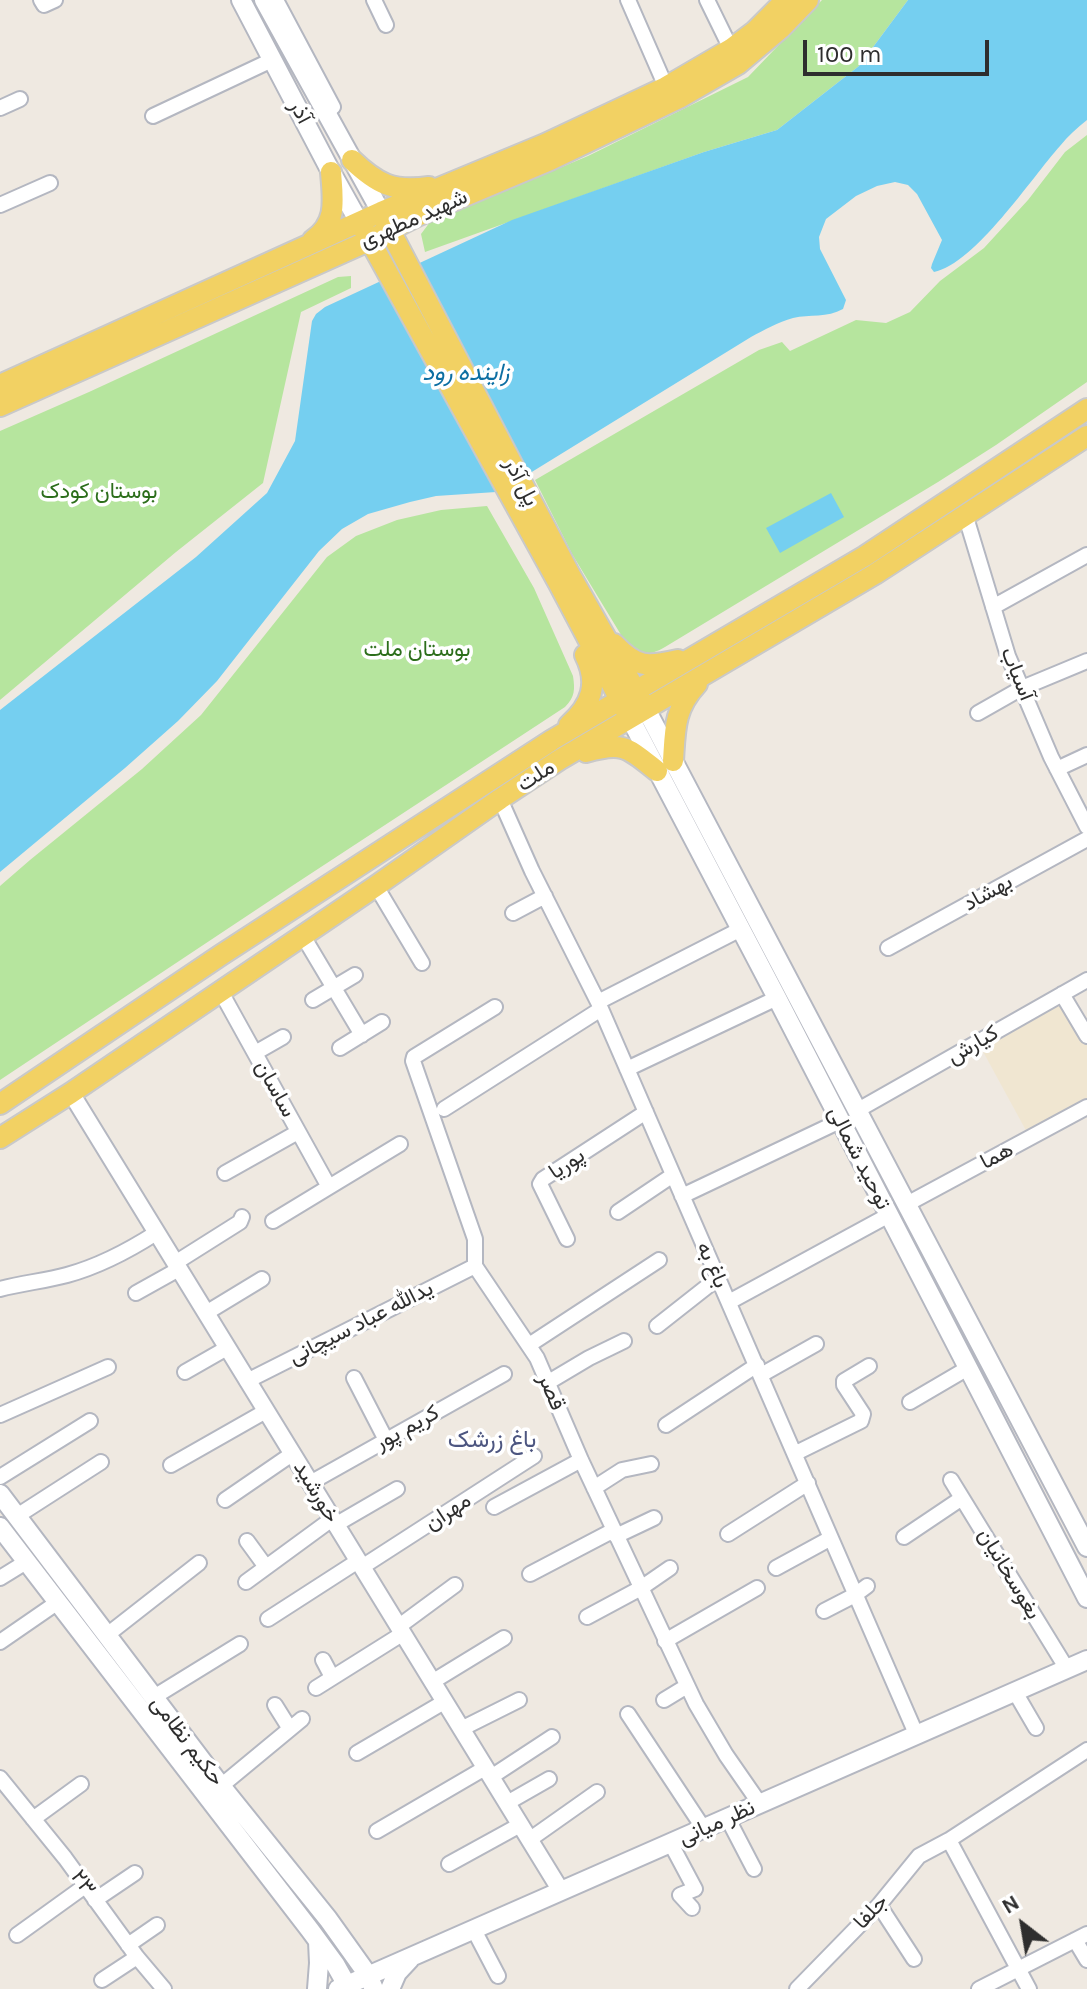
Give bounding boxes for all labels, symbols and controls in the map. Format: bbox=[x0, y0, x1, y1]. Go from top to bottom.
scale bar bbox=[807, 24, 993, 74]
text: 100 m bbox=[817, 40, 882, 68]
street label: آذر bbox=[283, 96, 317, 128]
street label: شهید مطهری bbox=[356, 184, 472, 254]
water label: زاینده رود bbox=[423, 359, 509, 387]
street label: پل آذر bbox=[498, 453, 544, 511]
park label: بوستان کودک bbox=[40, 479, 158, 505]
park label: بوستان ملت bbox=[363, 637, 471, 663]
street label: آسیاب bbox=[994, 643, 1040, 705]
street label: ملت bbox=[512, 754, 560, 798]
street label: بهشاد bbox=[959, 869, 1017, 917]
street label: کیارش bbox=[942, 1020, 1004, 1070]
street label: ساسان bbox=[249, 1056, 301, 1122]
street label: توحید شمالی bbox=[822, 1102, 896, 1214]
street label: هما bbox=[976, 1136, 1018, 1176]
street label: پوریا bbox=[544, 1142, 590, 1186]
street label: باغ به bbox=[690, 1238, 734, 1292]
street label: یدالله عباد سیچانی bbox=[284, 1275, 438, 1371]
street label: قصر bbox=[532, 1370, 570, 1414]
street label: کریم پور bbox=[370, 1400, 444, 1456]
district label: باغ زرشک bbox=[448, 1426, 536, 1454]
street label: خورشید bbox=[287, 1456, 345, 1528]
street label: مهران bbox=[420, 1487, 476, 1537]
street label: بغوسخانیان bbox=[971, 1524, 1047, 1624]
street label: حکیم نظامی bbox=[144, 1691, 230, 1791]
street label: نظر میانی bbox=[675, 1794, 759, 1852]
street label: ۲۳ bbox=[65, 1865, 101, 1901]
north arrow bbox=[983, 1885, 1063, 1965]
street label: جلفا bbox=[848, 1889, 894, 1935]
text: N bbox=[997, 1889, 1024, 1920]

